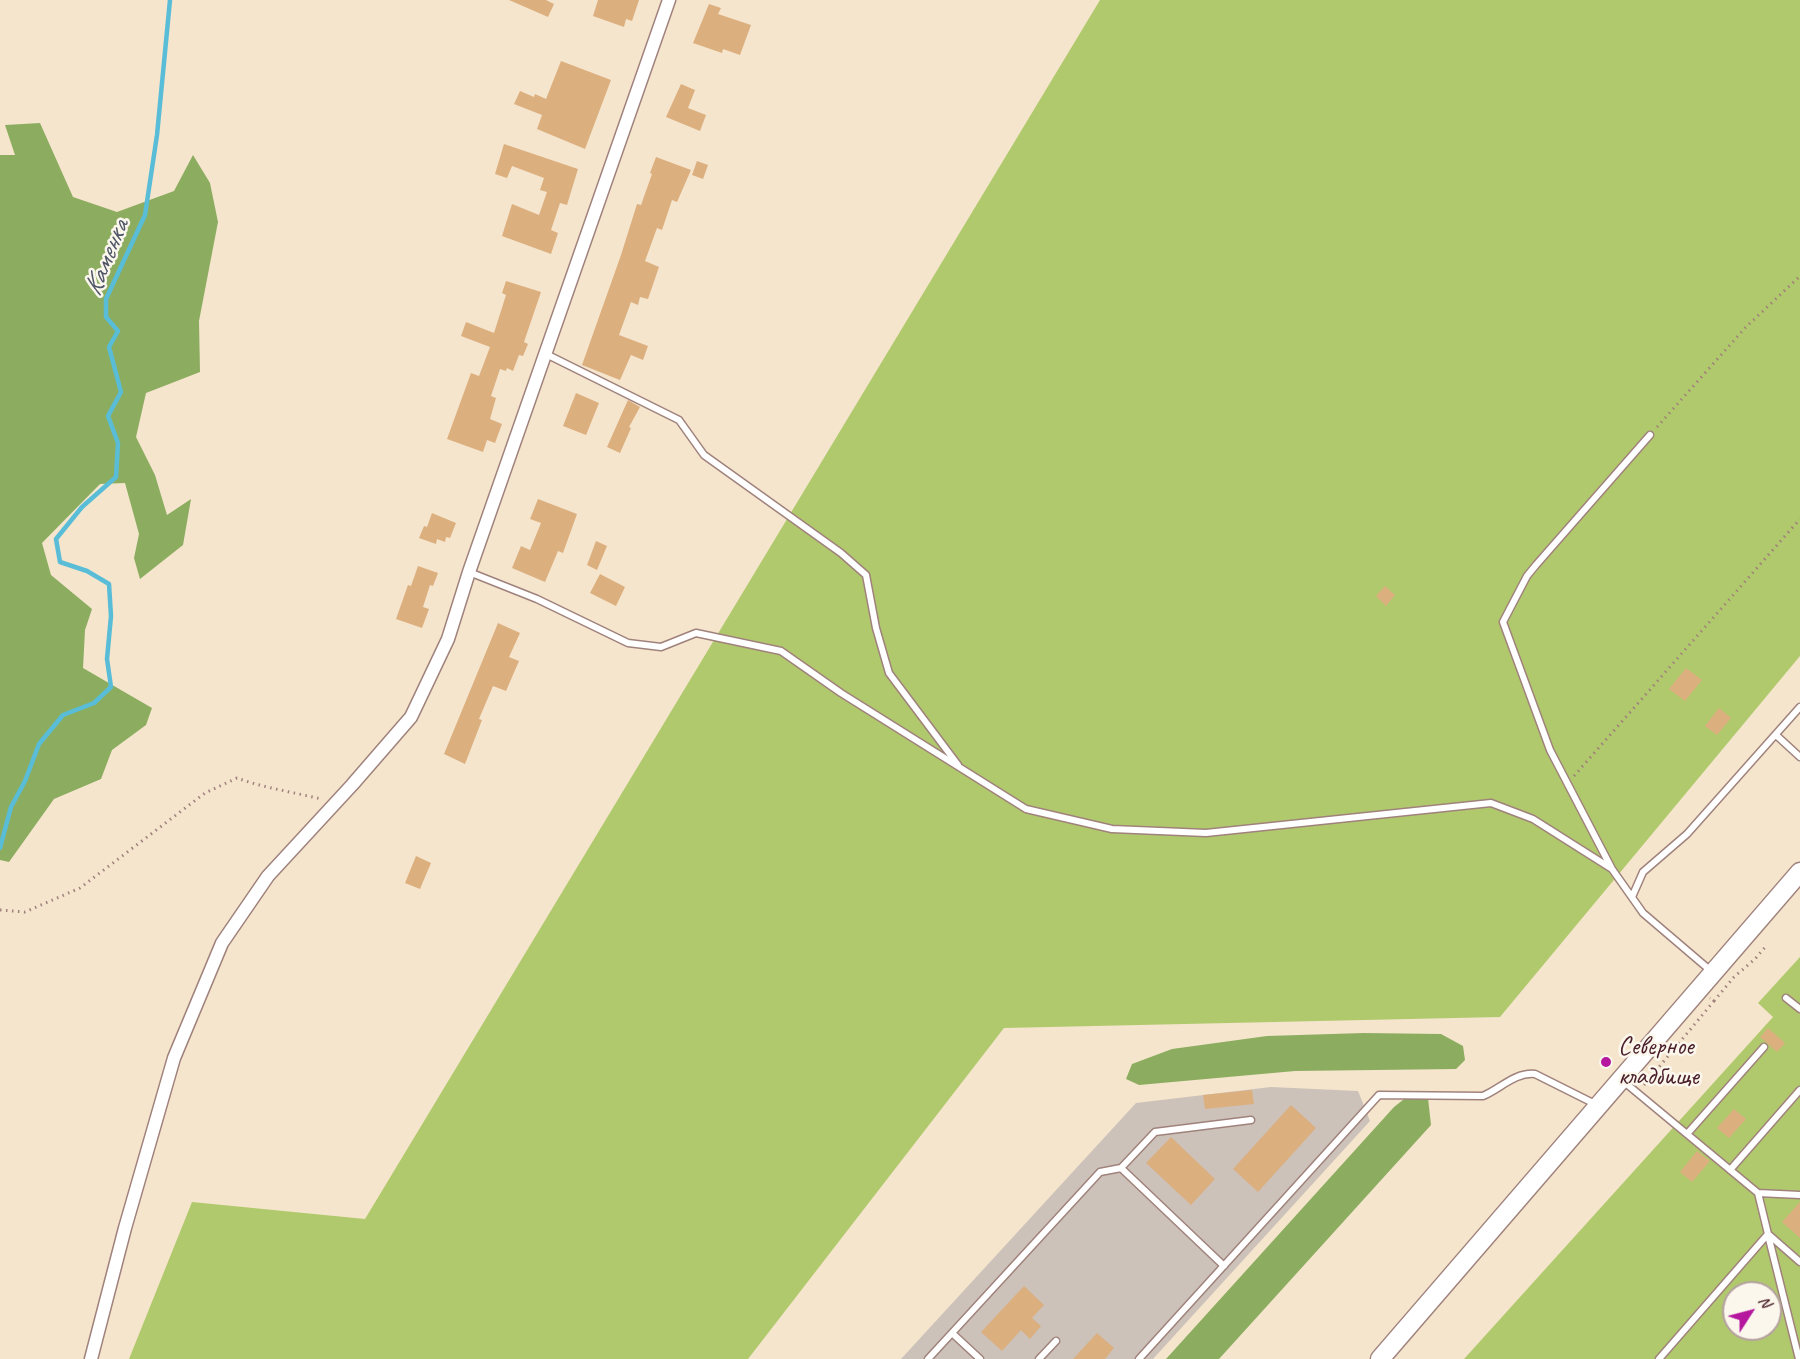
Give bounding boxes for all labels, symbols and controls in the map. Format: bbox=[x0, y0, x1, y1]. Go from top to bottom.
water label: Каменка bbox=[77, 215, 137, 301]
place label: Северное кладбище bbox=[1618, 1031, 1699, 1092]
marker: Северное кладбище bbox=[1599, 1055, 1613, 1069]
north arrow bbox=[1722, 1281, 1782, 1341]
text: N bbox=[1754, 1292, 1776, 1311]

